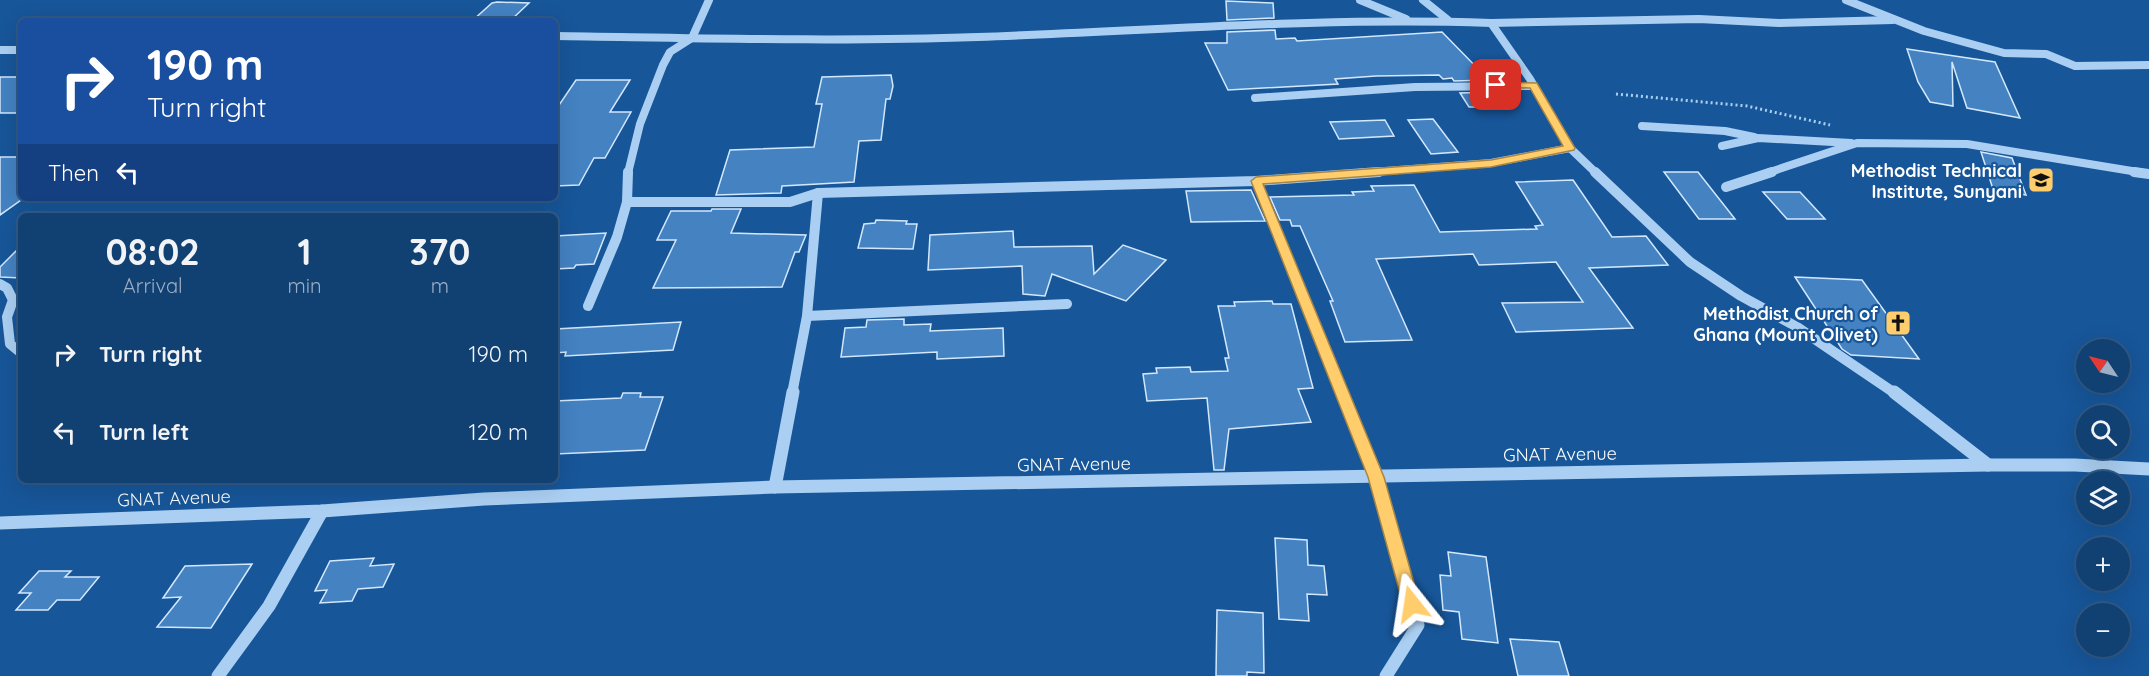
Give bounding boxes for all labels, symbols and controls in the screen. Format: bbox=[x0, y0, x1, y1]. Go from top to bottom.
text: 190 m bbox=[147, 38, 263, 91]
icon: right bbox=[48, 42, 126, 120]
pin bbox=[1470, 59, 1521, 110]
icon: arrive bbox=[1479, 68, 1512, 101]
text: Turn right bbox=[147, 90, 266, 124]
icon: left bbox=[111, 156, 144, 189]
text: Then bbox=[48, 159, 99, 187]
place label: Methodist Technical Institute, Sunyani bbox=[1851, 159, 2022, 203]
school or university icon: Methodist Technical Institute, Sunyani bbox=[2026, 165, 2056, 195]
text: 08:02 bbox=[106, 229, 200, 274]
text: 1 bbox=[298, 229, 312, 274]
text: 370 bbox=[409, 229, 470, 274]
text: Arrival bbox=[123, 273, 183, 298]
text: min bbox=[287, 273, 322, 298]
text: m bbox=[431, 273, 449, 298]
place label: Methodist Church of Ghana (Mount Olivet) bbox=[1693, 302, 1878, 346]
church icon: Methodist Church of Ghana (Mount Olivet) bbox=[1883, 308, 1913, 338]
icon: right bbox=[48, 338, 81, 371]
north arrow bbox=[2076, 339, 2130, 393]
map controls bbox=[2076, 339, 2130, 657]
text: Turn right bbox=[99, 340, 203, 368]
text: 190 m bbox=[468, 340, 528, 368]
button: search bbox=[2076, 405, 2130, 459]
icon: left bbox=[48, 416, 81, 449]
text: Turn left bbox=[99, 418, 189, 446]
text: 120 m bbox=[469, 418, 528, 446]
street label: GNAT Avenue bbox=[1503, 442, 1617, 466]
street label: GNAT Avenue bbox=[1017, 452, 1131, 476]
button: layers bbox=[2076, 471, 2130, 525]
street label: GNAT Avenue bbox=[117, 485, 231, 511]
button: + bbox=[2076, 537, 2130, 591]
position arrow bbox=[1380, 572, 1444, 636]
button: − bbox=[2076, 603, 2130, 657]

